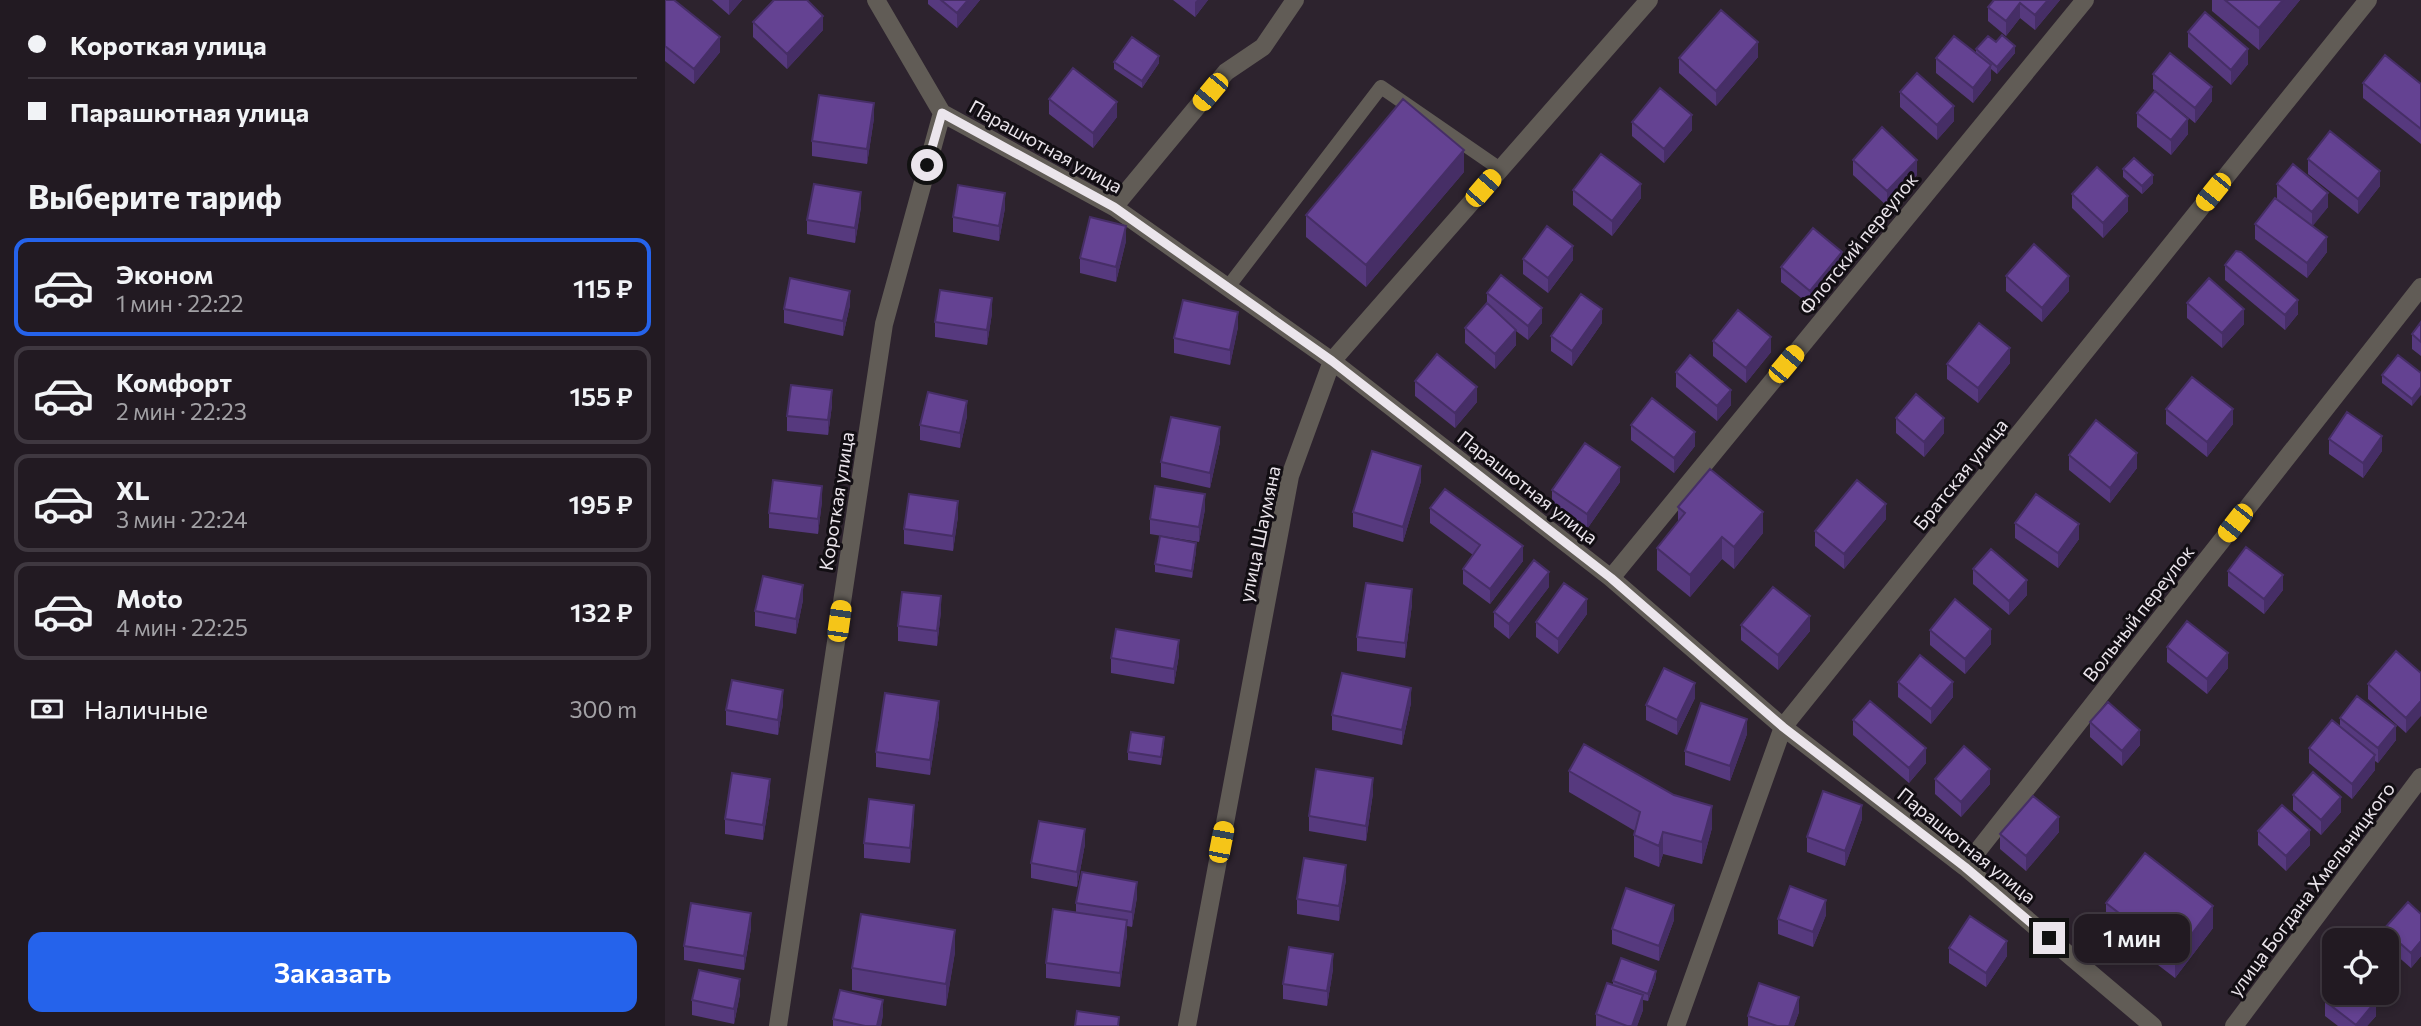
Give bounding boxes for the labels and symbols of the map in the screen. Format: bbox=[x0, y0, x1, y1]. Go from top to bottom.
car bbox=[1189, 69, 1232, 115]
street label: Парашютная улица bbox=[965, 94, 1127, 198]
route start bbox=[911, 149, 943, 181]
car bbox=[1462, 165, 1505, 211]
street label: Флотский переулок bbox=[1794, 168, 1922, 318]
car bbox=[2192, 169, 2235, 215]
car bbox=[1765, 341, 1808, 387]
street label: Братская улица bbox=[1908, 414, 2012, 534]
street label: Парашютная улица bbox=[1453, 425, 1603, 549]
street label: Короткая улица bbox=[814, 430, 858, 572]
street label: улица Шаумяна bbox=[1233, 464, 1285, 604]
car bbox=[2214, 500, 2257, 546]
street label: Вольный переулок bbox=[2078, 540, 2198, 686]
car bbox=[826, 599, 853, 643]
street label: улица Богдана Хмельницкого bbox=[2223, 777, 2399, 1001]
street label: Парашютная улица bbox=[1893, 782, 2041, 908]
car bbox=[1207, 819, 1236, 865]
callout: 1 мин bbox=[2073, 914, 2189, 962]
route end bbox=[2033, 922, 2065, 954]

